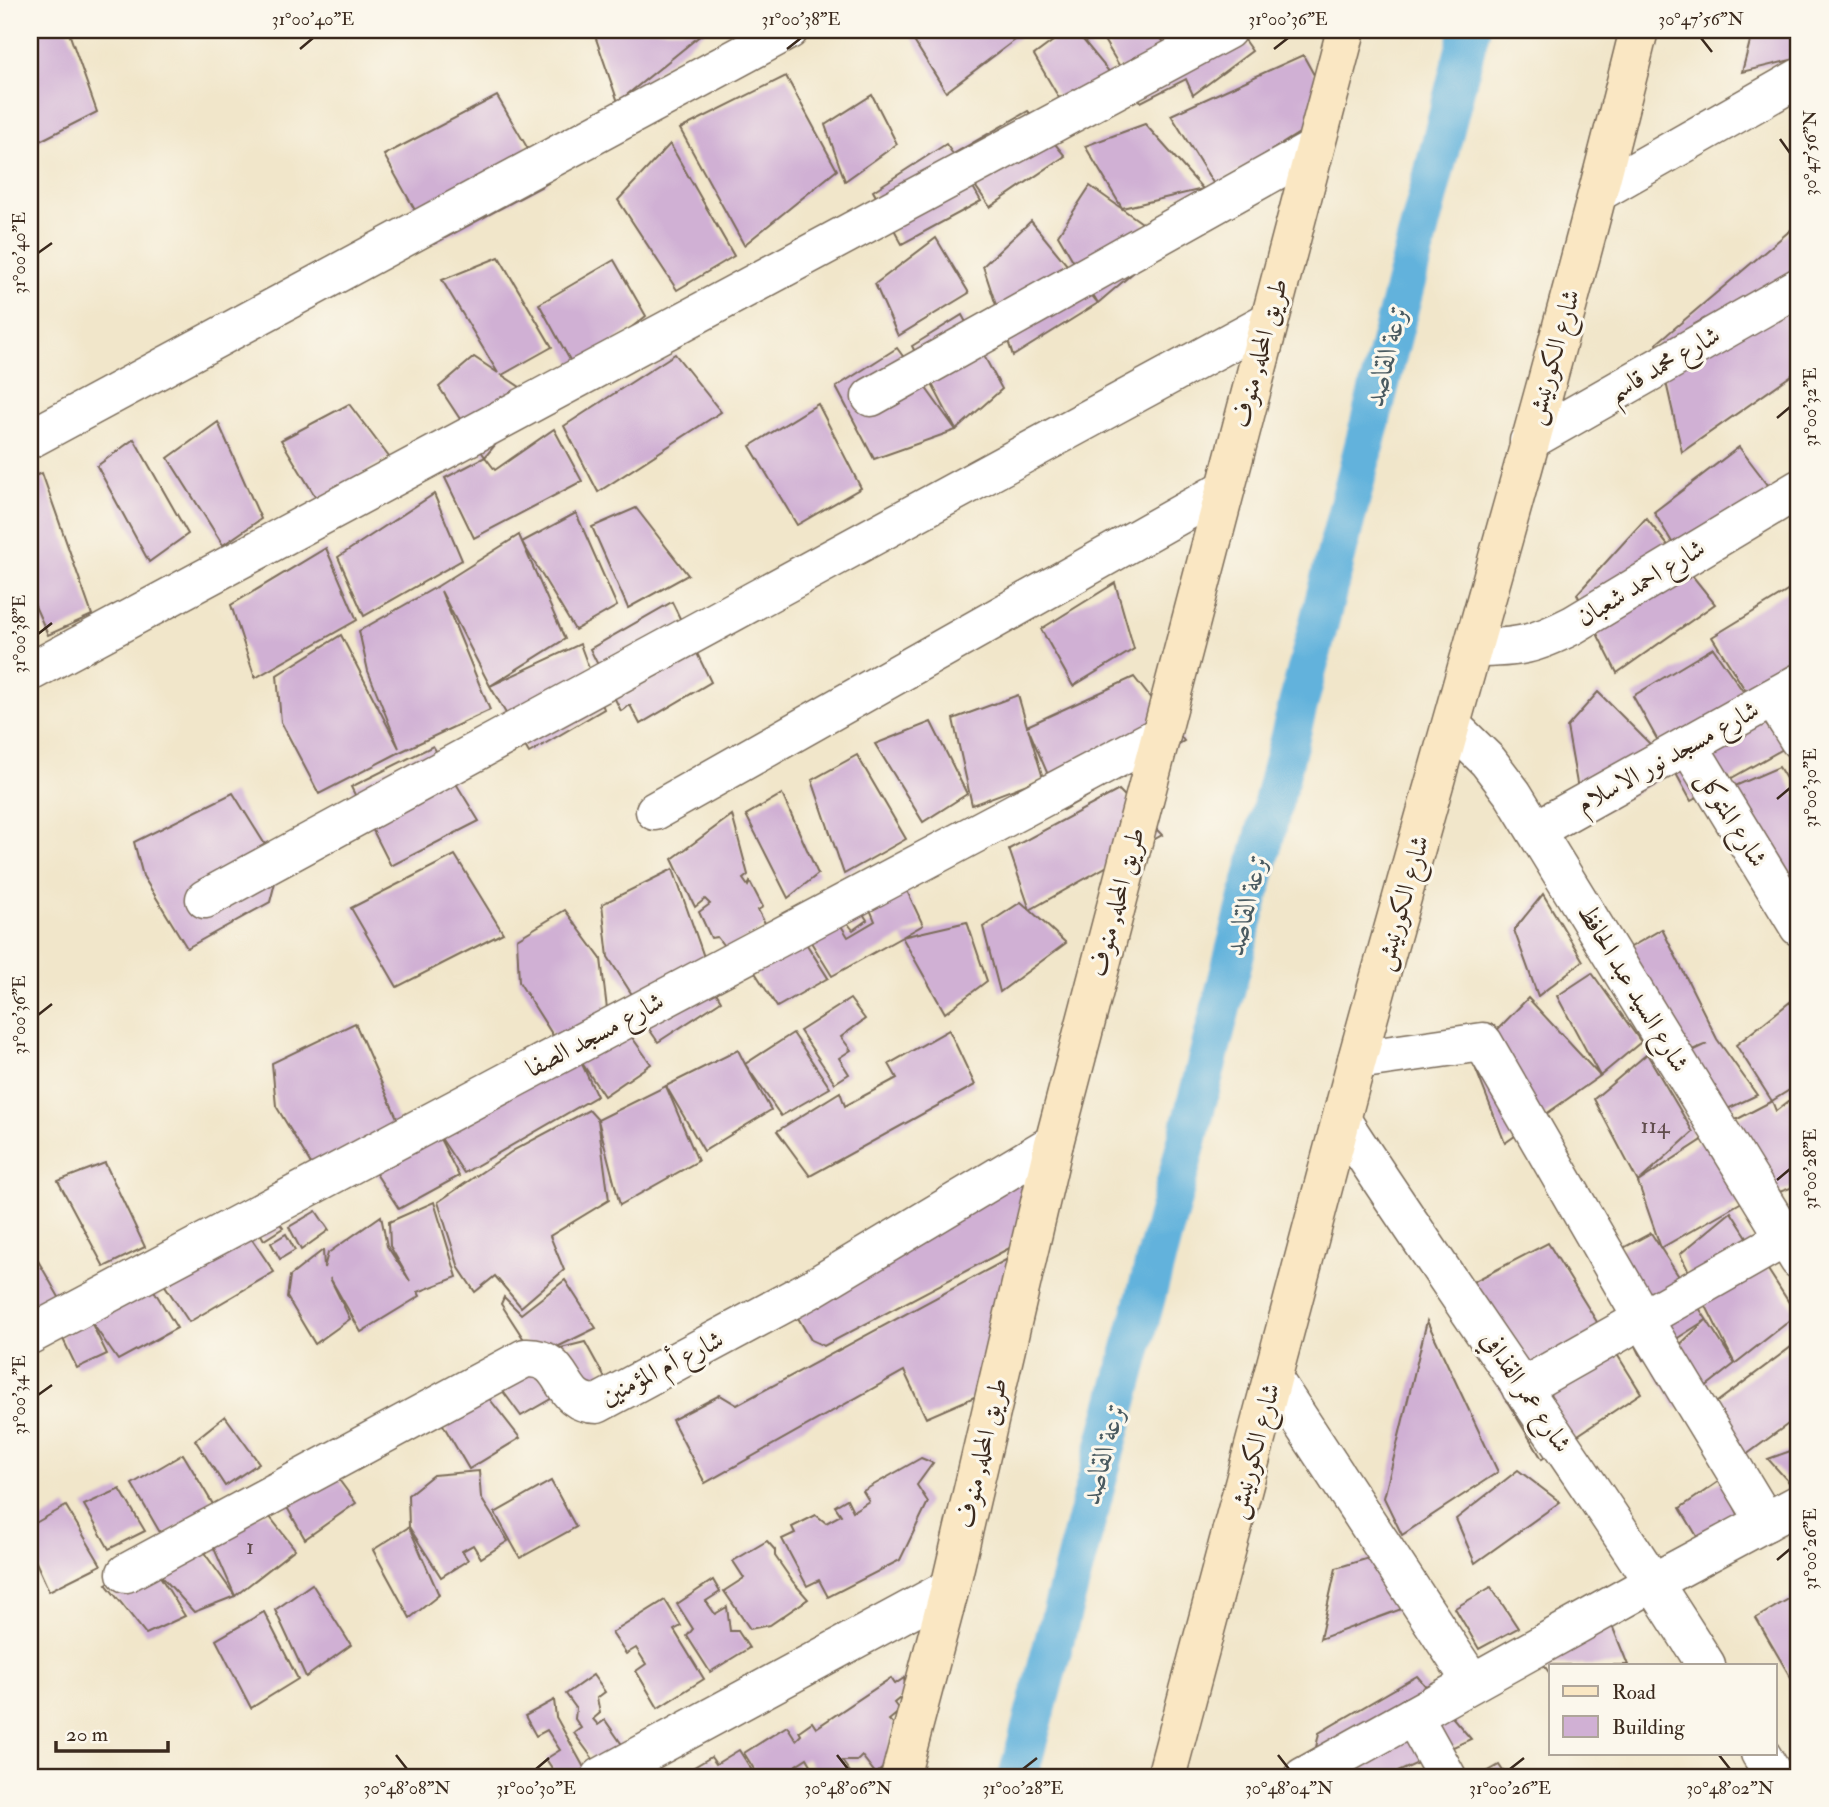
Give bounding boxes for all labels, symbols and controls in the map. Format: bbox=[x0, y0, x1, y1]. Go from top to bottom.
text: 31°00'40"E bbox=[272, 8, 354, 31]
text: 31°00'38"E bbox=[762, 8, 841, 31]
text: 31°00'36"E bbox=[1248, 8, 1328, 31]
text: 30°47'56"N bbox=[1658, 8, 1744, 31]
text: 30°47'56"N bbox=[1799, 110, 1822, 196]
text: 31°00'40"E bbox=[8, 212, 31, 294]
street label: طريق المحله, منوف bbox=[1225, 275, 1295, 431]
street label: شارع الكورنيش bbox=[1518, 286, 1592, 430]
water label: ترعة القاصد bbox=[1357, 300, 1417, 410]
street label: شارع محمد قاسم bbox=[1602, 319, 1730, 417]
text: 31°00'32"E bbox=[1799, 367, 1822, 447]
street label: شارع احمد شعبان bbox=[1571, 532, 1714, 638]
text: 31°00'38"E bbox=[8, 594, 31, 673]
street label: شارع مسجد نور الاسلام bbox=[1571, 694, 1768, 826]
text: 31°00'30"E bbox=[1799, 748, 1822, 828]
street label: شارع المتوكل bbox=[1686, 765, 1774, 876]
street label: طريق المحله, منوف bbox=[1082, 824, 1152, 980]
street label: شارع الكورنيش bbox=[1367, 832, 1441, 976]
water label: ترعة القاصد bbox=[1217, 849, 1277, 959]
street label: شارع السيد عبد الحافظ bbox=[1566, 898, 1696, 1081]
text: 31°00'36"E bbox=[8, 975, 31, 1055]
street label: شارع مسجد الصفا bbox=[520, 985, 672, 1089]
house number: 114 bbox=[1641, 1111, 1671, 1140]
text: 31°00'28"E bbox=[1799, 1128, 1822, 1210]
street label: شارع أم المؤمنين bbox=[594, 1322, 732, 1418]
street label: شارع عمر القذافي bbox=[1469, 1325, 1578, 1462]
text: 31°00'34"E bbox=[8, 1355, 31, 1435]
street label: طريق المحله, منوف bbox=[949, 1375, 1015, 1531]
street label: شارع الكورنيش bbox=[1221, 1380, 1292, 1524]
water label: ترعة القاصد bbox=[1073, 1398, 1135, 1508]
text: 31°00'26"E bbox=[1799, 1508, 1822, 1590]
house number: 1 bbox=[246, 1532, 254, 1561]
legend bbox=[1549, 1664, 1776, 1755]
text: Road bbox=[1612, 1679, 1657, 1706]
scale bar bbox=[56, 1709, 168, 1753]
text: Building bbox=[1612, 1714, 1685, 1741]
text: 20 m bbox=[66, 1721, 108, 1748]
text: 30°48'08"N bbox=[364, 1777, 450, 1800]
text: 31°00'30"E bbox=[496, 1777, 576, 1800]
text: 30°48'06"N bbox=[804, 1777, 892, 1800]
text: 31°00'28"E bbox=[982, 1777, 1064, 1800]
text: 30°48'04"N bbox=[1245, 1777, 1333, 1800]
text: 31°00'26"E bbox=[1469, 1777, 1551, 1800]
text: 30°48'02"N bbox=[1686, 1777, 1774, 1800]

